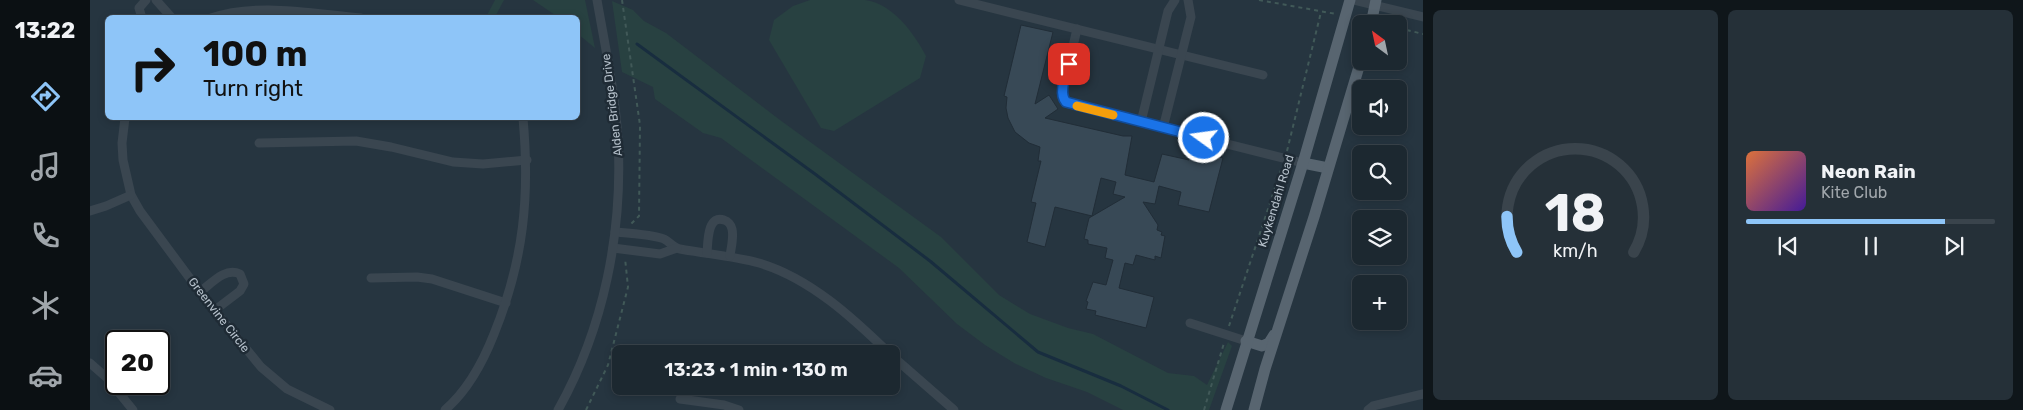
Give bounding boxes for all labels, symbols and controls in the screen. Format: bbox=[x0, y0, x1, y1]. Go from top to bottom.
north arrow bbox=[1352, 15, 1408, 70]
map controls bbox=[1352, 15, 1407, 330]
text: 13:22 bbox=[15, 17, 75, 44]
text: 100 m bbox=[203, 33, 308, 75]
icon: right bbox=[120, 35, 185, 100]
pin bbox=[1048, 43, 1090, 85]
icon: arrive bbox=[1055, 50, 1083, 78]
street label: Alden Bridge Drive bbox=[599, 53, 625, 157]
text: Turn right bbox=[203, 75, 303, 102]
icon: directions bbox=[28, 79, 63, 114]
button: sound bbox=[1352, 80, 1407, 135]
position arrow bbox=[1177, 111, 1229, 163]
button: search bbox=[1352, 145, 1407, 200]
icon: music bbox=[28, 149, 63, 184]
street label: Kuykendahl Road bbox=[1255, 153, 1297, 249]
text: Neon Rain bbox=[1821, 160, 1916, 183]
text: 18 bbox=[1545, 182, 1606, 244]
text: Kite Club bbox=[1821, 183, 1887, 202]
button: layers bbox=[1352, 210, 1407, 265]
icon: phone bbox=[28, 218, 63, 253]
icon: previous bbox=[1774, 232, 1802, 260]
icon: pause bbox=[1857, 232, 1885, 260]
icon: next bbox=[1940, 232, 1968, 260]
text: km/h bbox=[1553, 240, 1598, 261]
street label: Greenvine Circle bbox=[185, 275, 253, 355]
button: + bbox=[1352, 275, 1407, 330]
icon: climate bbox=[28, 288, 63, 323]
speed limit sign: 20 bbox=[105, 330, 170, 395]
icon: car bbox=[28, 358, 63, 393]
text: 13:23 · 1 min · 130 m bbox=[664, 358, 848, 381]

